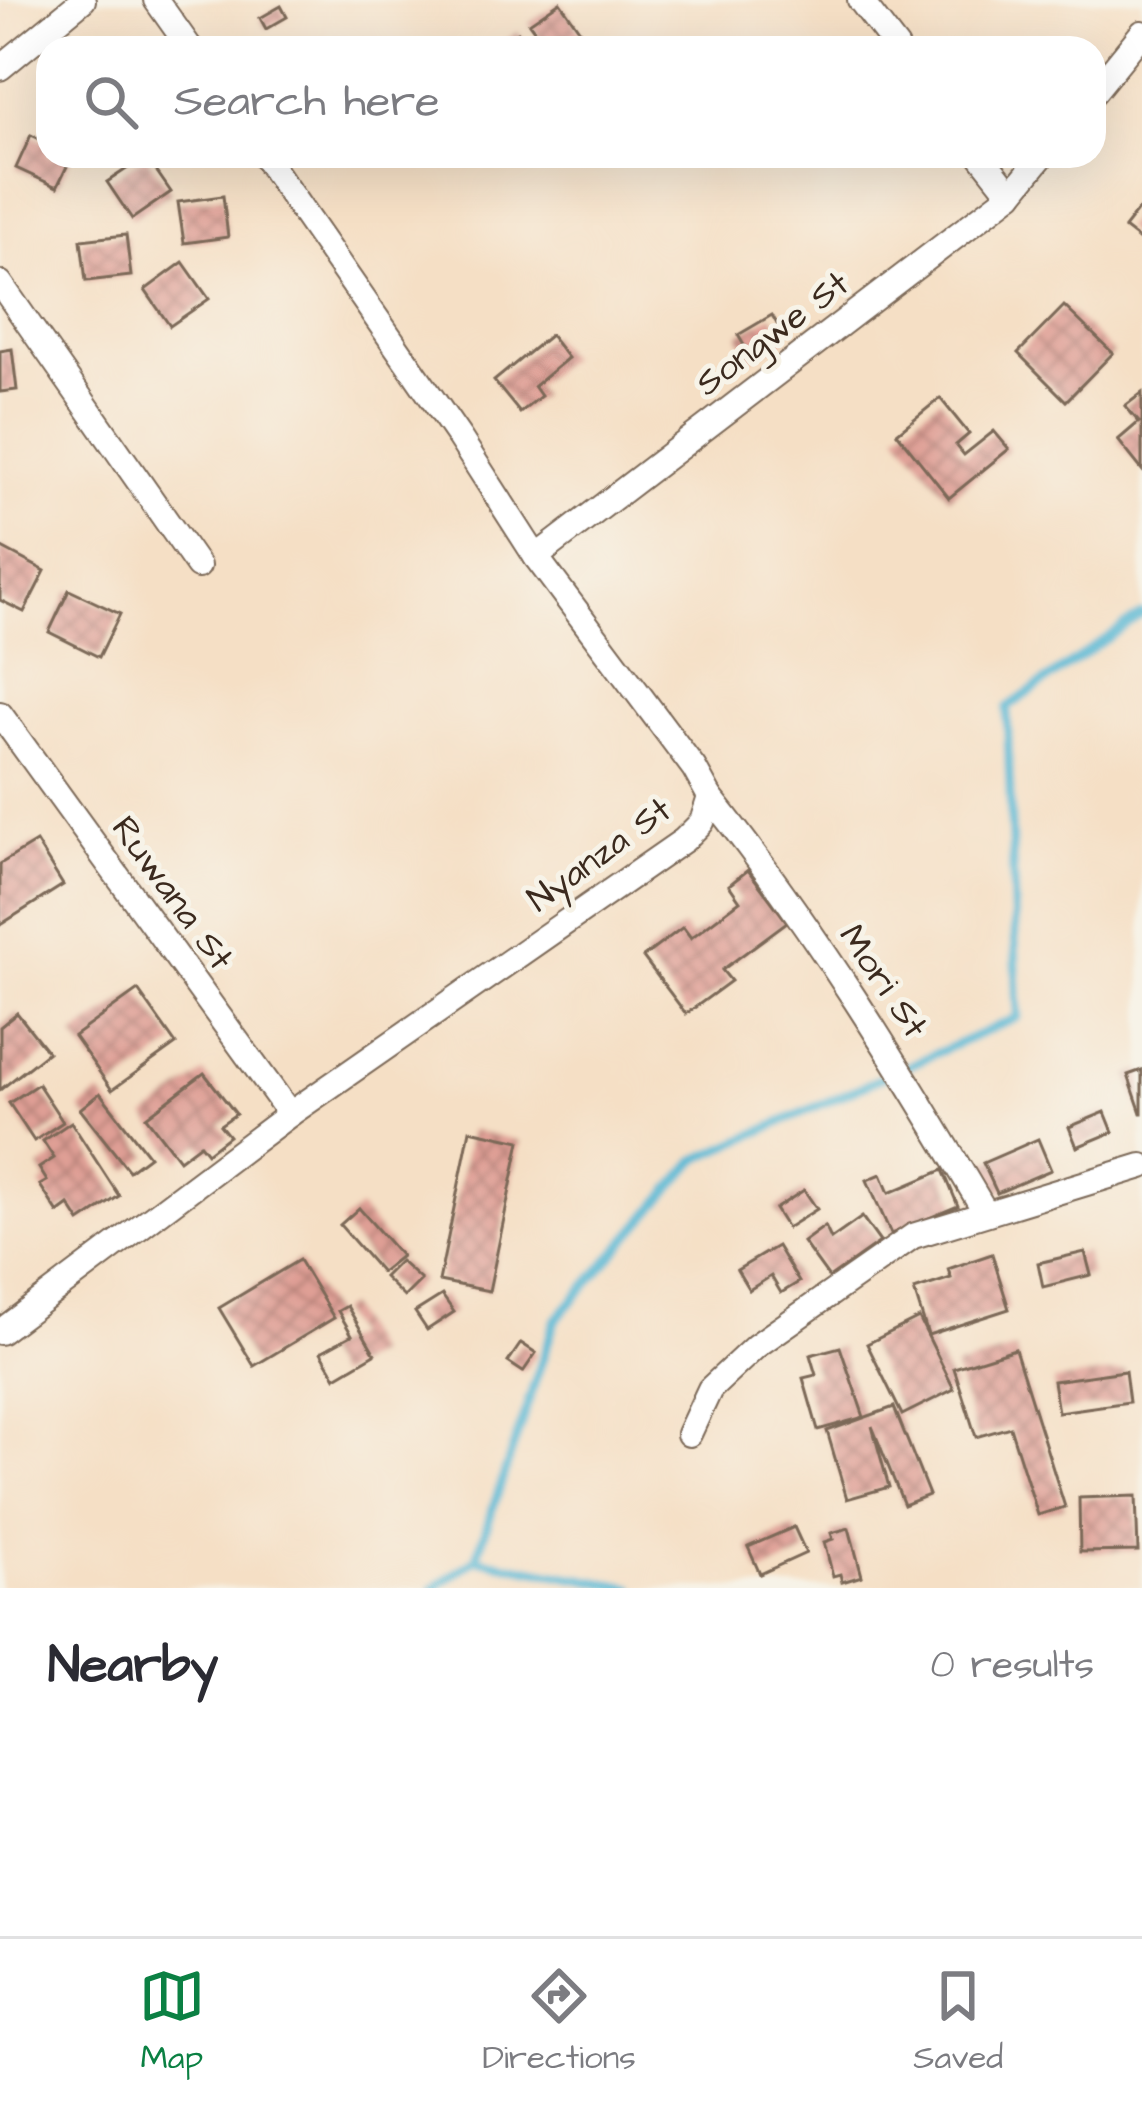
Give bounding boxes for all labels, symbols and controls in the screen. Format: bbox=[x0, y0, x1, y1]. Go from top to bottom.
search box bbox=[36, 36, 1106, 168]
icon: search bbox=[78, 69, 144, 135]
text: Search here bbox=[174, 71, 440, 133]
street label: Songwe St bbox=[685, 259, 861, 410]
street label: Nyanza St bbox=[517, 785, 682, 925]
street label: Ruwana St bbox=[99, 806, 246, 982]
street label: Mori St bbox=[826, 914, 940, 1049]
text: Nearby bbox=[48, 1631, 218, 1702]
text: 0 results bbox=[930, 1639, 1094, 1693]
tab: Map bbox=[139, 1963, 205, 2081]
tab: Directions bbox=[482, 1963, 636, 2081]
tab: Saved bbox=[913, 1963, 1003, 2081]

